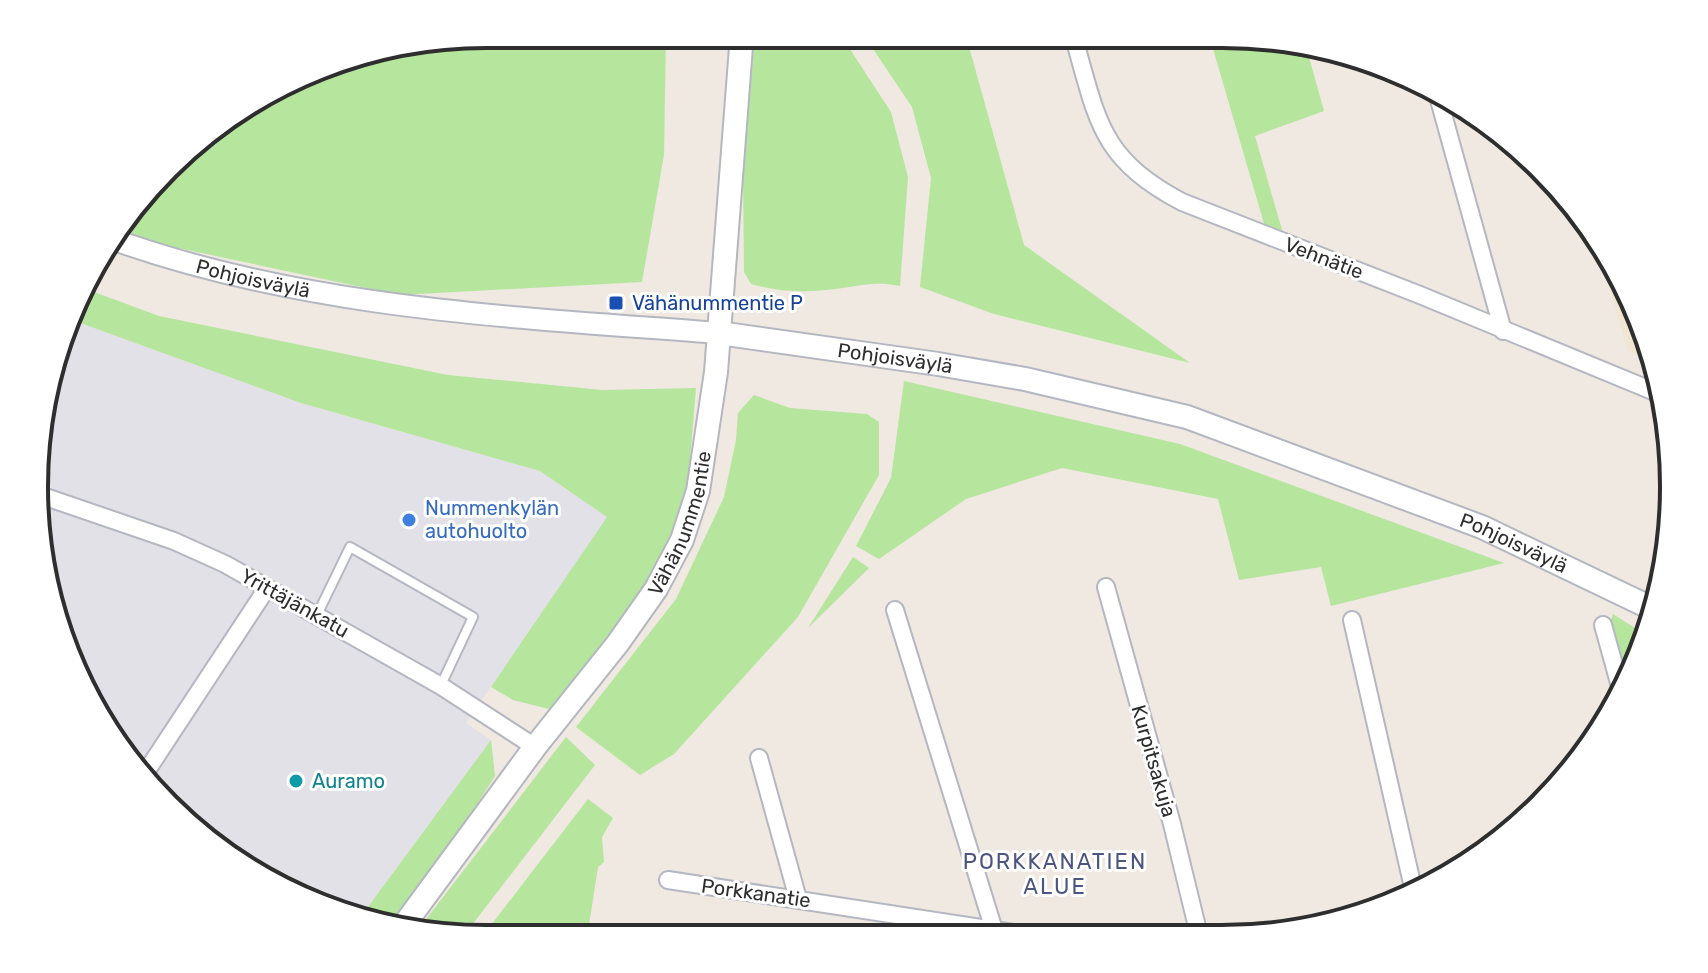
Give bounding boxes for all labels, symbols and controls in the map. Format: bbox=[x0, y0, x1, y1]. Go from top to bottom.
street label: Vehnätie bbox=[1281, 232, 1367, 284]
street label: Pohjoisväylä bbox=[194, 254, 312, 303]
place label: Vähänummentie P bbox=[632, 291, 803, 315]
marker: Vähänummentie P bbox=[607, 294, 625, 312]
street label: Pohjoisväylä bbox=[836, 338, 955, 378]
street label: Vähänummentie bbox=[643, 449, 716, 600]
place label: Nummenkylän autohuolto bbox=[425, 496, 559, 543]
street label: Pohjoisväylä bbox=[1456, 508, 1571, 578]
marker: Nummenkylän autohuolto bbox=[400, 511, 418, 529]
street label: Yrittäjänkatu bbox=[237, 563, 353, 643]
street label: Kurpitsakuja bbox=[1127, 702, 1181, 820]
place label: Auramo bbox=[312, 769, 385, 793]
marker: Auramo bbox=[287, 772, 305, 790]
district label: PORKKANATIEN ALUE bbox=[963, 848, 1147, 900]
street label: Porkkanatie bbox=[700, 873, 812, 913]

